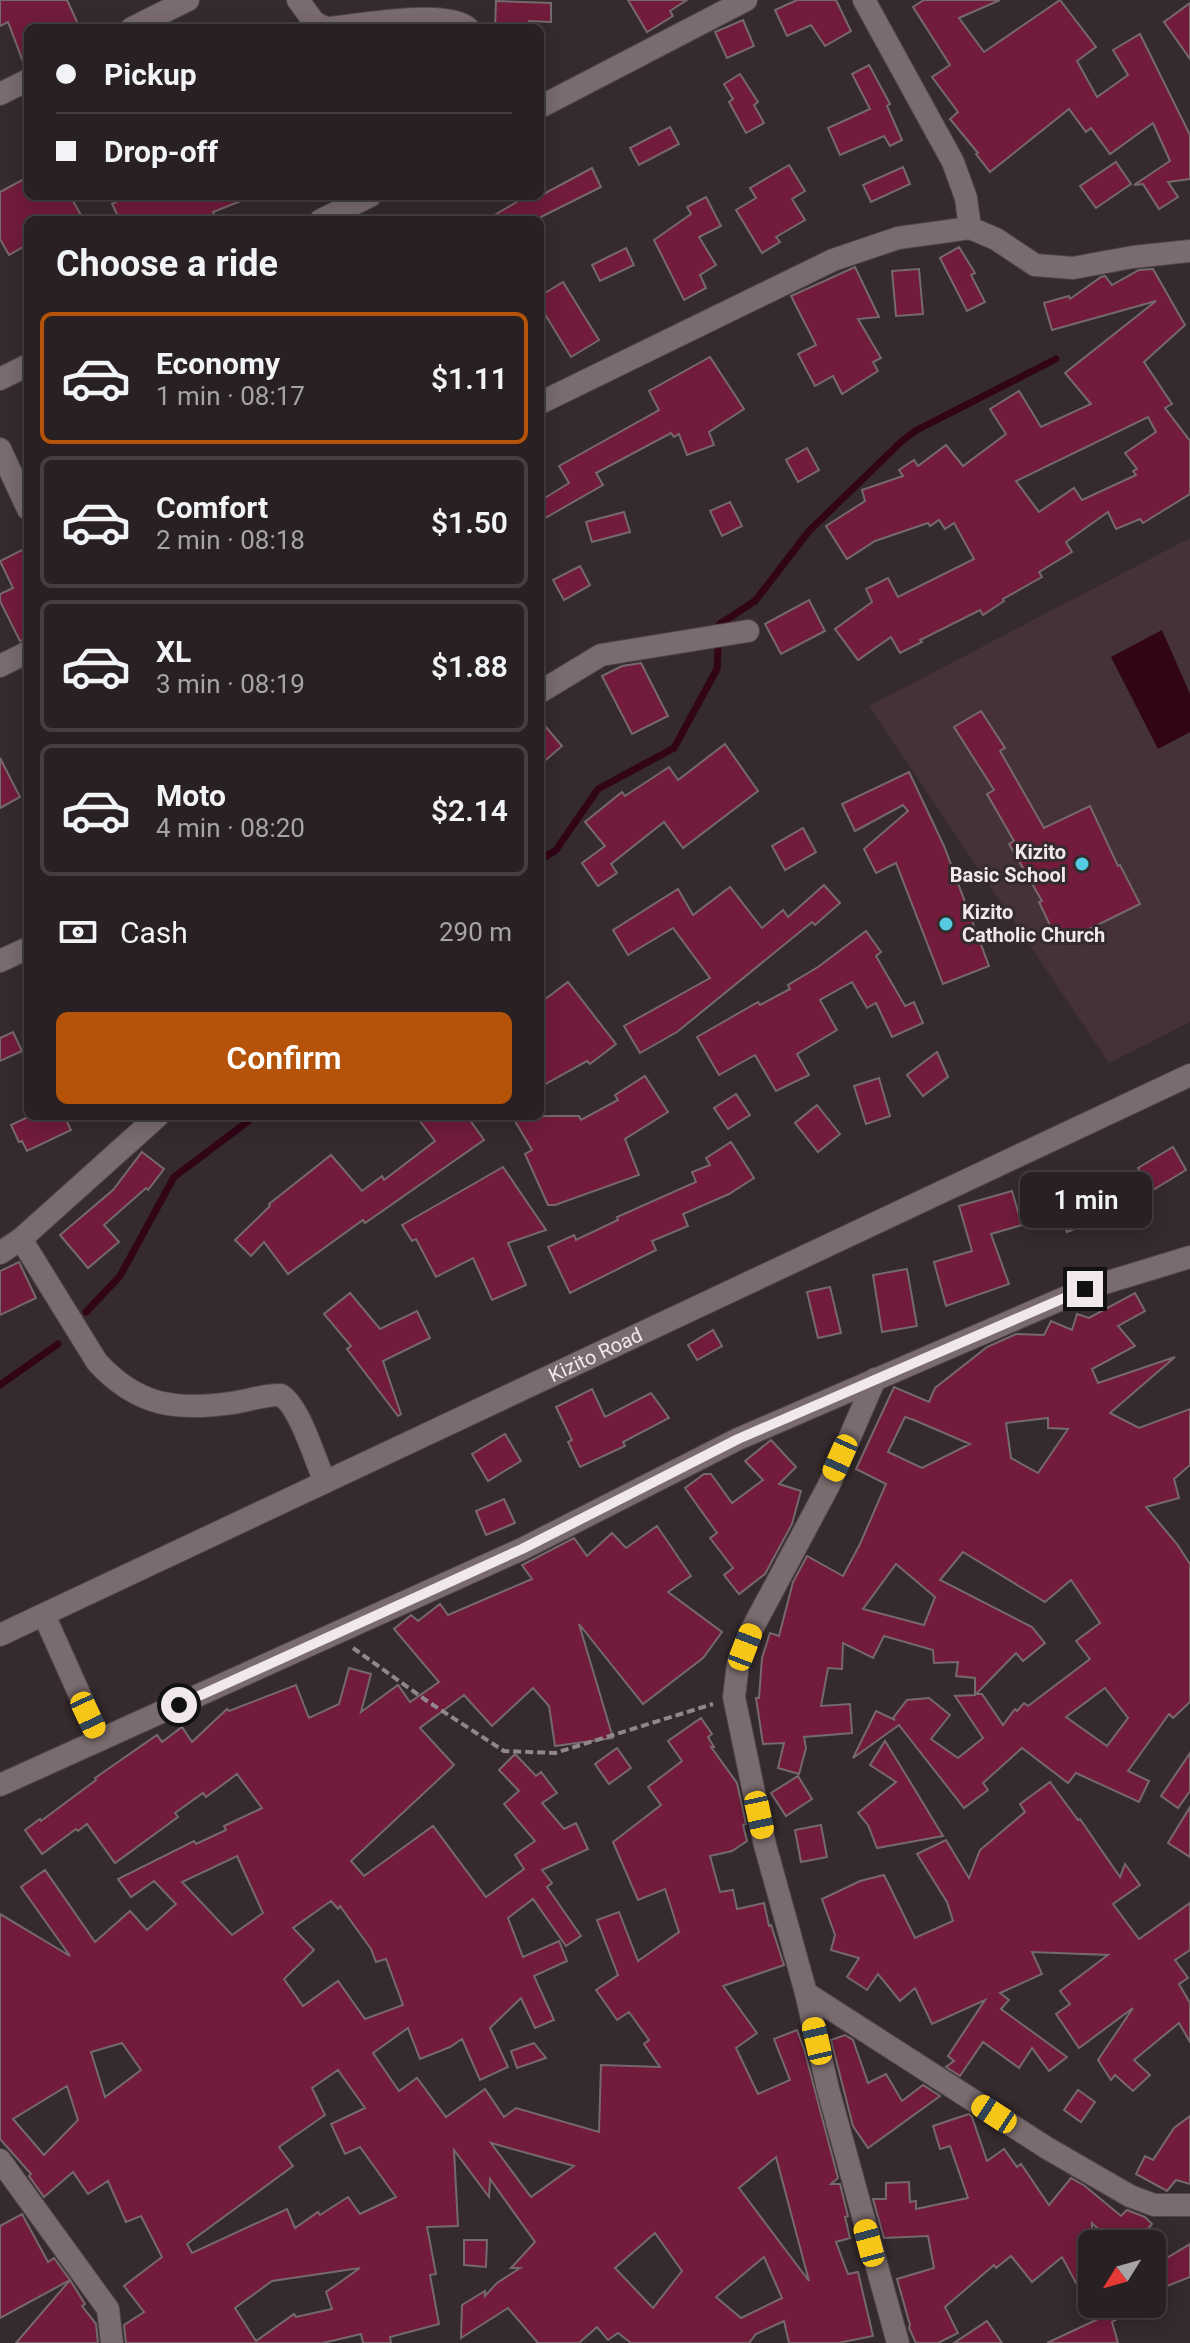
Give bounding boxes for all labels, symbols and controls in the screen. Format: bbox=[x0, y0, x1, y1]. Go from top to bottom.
text: Pickup bbox=[104, 57, 197, 92]
text: Drop-off bbox=[104, 134, 218, 169]
text: Choose a ride bbox=[56, 243, 278, 285]
icon: car bbox=[60, 342, 132, 414]
text: Economy bbox=[156, 346, 280, 381]
text: $1.11 bbox=[431, 361, 508, 396]
text: 1 min · 08:17 bbox=[156, 381, 305, 411]
icon: car bbox=[60, 486, 132, 558]
text: Comfort bbox=[156, 490, 268, 525]
text: $1.50 bbox=[431, 505, 508, 540]
text: 2 min · 08:18 bbox=[156, 525, 305, 555]
icon: car bbox=[60, 630, 132, 702]
text: XL bbox=[156, 634, 191, 669]
text: $1.88 bbox=[431, 649, 508, 684]
text: 3 min · 08:19 bbox=[156, 669, 305, 699]
icon: car bbox=[60, 774, 132, 846]
text: Moto bbox=[156, 778, 226, 813]
text: $2.14 bbox=[431, 793, 508, 828]
text: 4 min · 08:20 bbox=[156, 813, 305, 843]
place label: Kizito Basic School bbox=[950, 840, 1066, 887]
marker: Kizito Basic School bbox=[1073, 855, 1091, 873]
place label: Kizito Catholic Church bbox=[962, 900, 1105, 947]
icon: cash bbox=[56, 910, 100, 954]
text: Cash bbox=[120, 915, 188, 950]
marker: Kizito Catholic Church bbox=[937, 915, 955, 933]
text: 290 m bbox=[439, 917, 512, 947]
button: Confirm bbox=[56, 1012, 512, 1104]
callout: 1 min bbox=[1019, 1173, 1151, 1229]
text: 1 min bbox=[1053, 1185, 1119, 1215]
route end bbox=[1067, 1271, 1103, 1307]
street label: Kizito Road bbox=[545, 1322, 646, 1387]
car bbox=[819, 1431, 861, 1485]
car bbox=[725, 1620, 765, 1674]
route start bbox=[161, 1687, 197, 1723]
car bbox=[67, 1688, 109, 1742]
car bbox=[742, 1789, 776, 1841]
car bbox=[800, 2015, 834, 2067]
car bbox=[967, 2091, 1021, 2137]
car bbox=[851, 2217, 887, 2269]
north arrow bbox=[1078, 2230, 1166, 2318]
map controls bbox=[1078, 2230, 1166, 2318]

